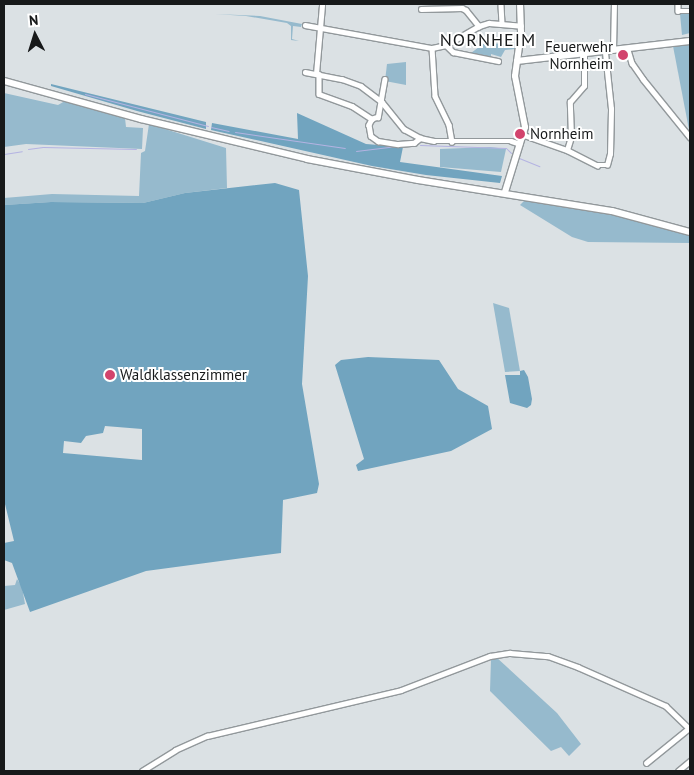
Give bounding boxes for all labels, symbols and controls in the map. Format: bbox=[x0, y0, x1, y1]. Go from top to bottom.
north arrow bbox=[10, 10, 60, 60]
text: N bbox=[28, 11, 39, 29]
district label: NORNHEIM bbox=[439, 29, 537, 51]
place label: Feuerwehr Nornheim bbox=[545, 37, 613, 72]
marker: Feuerwehr Nornheim bbox=[617, 49, 629, 61]
place label: Nornheim bbox=[530, 125, 593, 143]
marker: Nornheim bbox=[514, 128, 526, 140]
place label: Waldklassenzimmer bbox=[120, 366, 247, 384]
marker: Waldklassenzimmer bbox=[104, 369, 116, 381]

